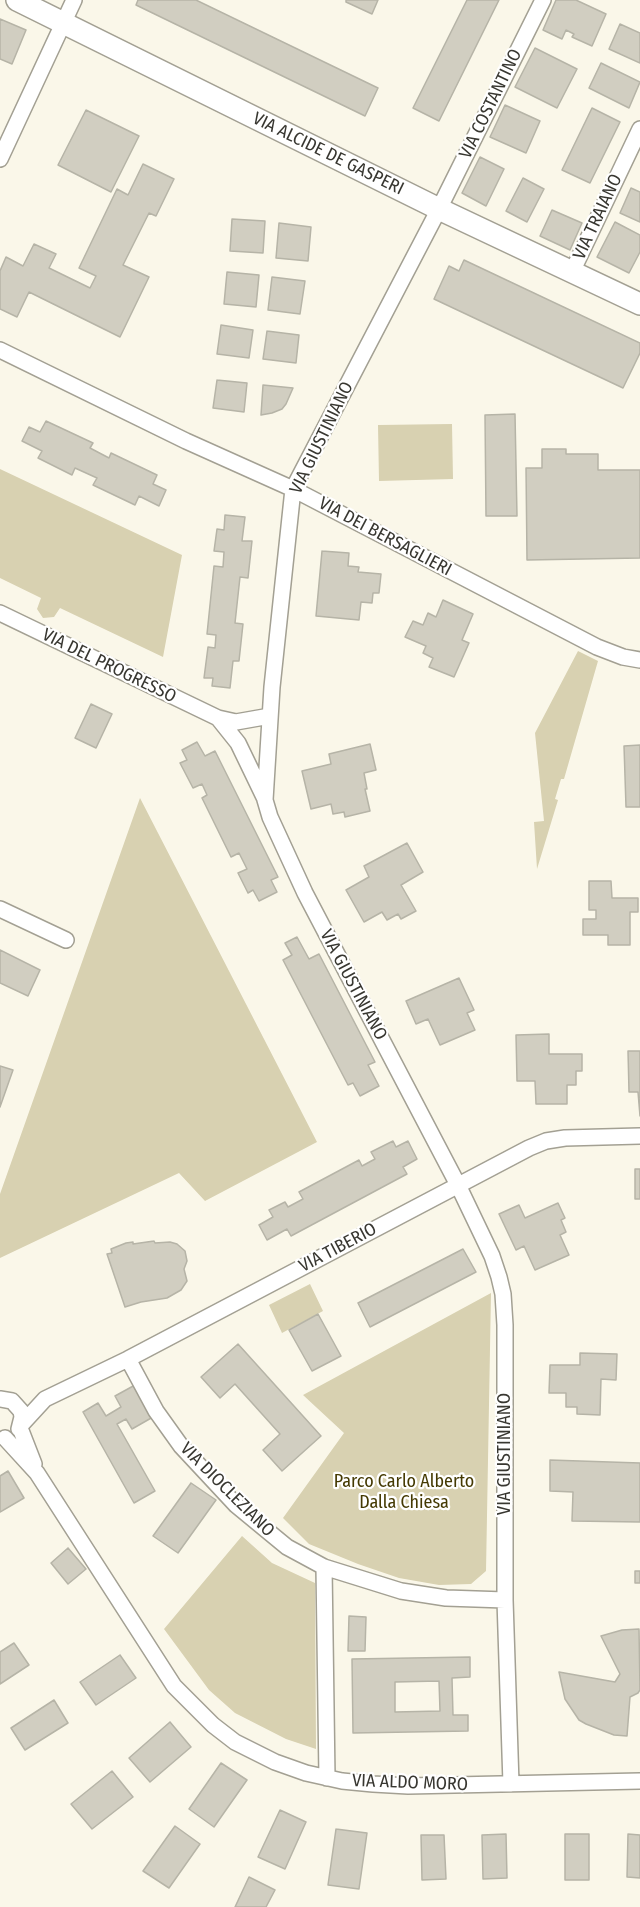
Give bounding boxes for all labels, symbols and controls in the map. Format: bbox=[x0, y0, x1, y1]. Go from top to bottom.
street label: VIA COSTANTINO bbox=[455, 46, 527, 162]
street label: VIA ALCIDE DE GASPERI bbox=[249, 108, 407, 200]
street label: VIA TRAIANO bbox=[569, 171, 627, 263]
street label: VIA GIUSTINIANO bbox=[286, 378, 358, 498]
street label: VIA DEI BERSAGLIERI bbox=[315, 493, 455, 581]
street label: VIA DEL PROGRESSO bbox=[38, 624, 180, 708]
street label: VIA GIUSTINIANO bbox=[315, 926, 391, 1044]
street label: VIA TIBERIO bbox=[296, 1219, 380, 1277]
street label: VIA GIUSTINIANO bbox=[494, 1393, 516, 1515]
street label: VIA DIOCLEZIANO bbox=[175, 1438, 279, 1542]
park label: Parco Carlo Alberto Dalla Chiesa bbox=[334, 1471, 474, 1514]
street label: VIA ALDO MORO bbox=[352, 1770, 468, 1796]

